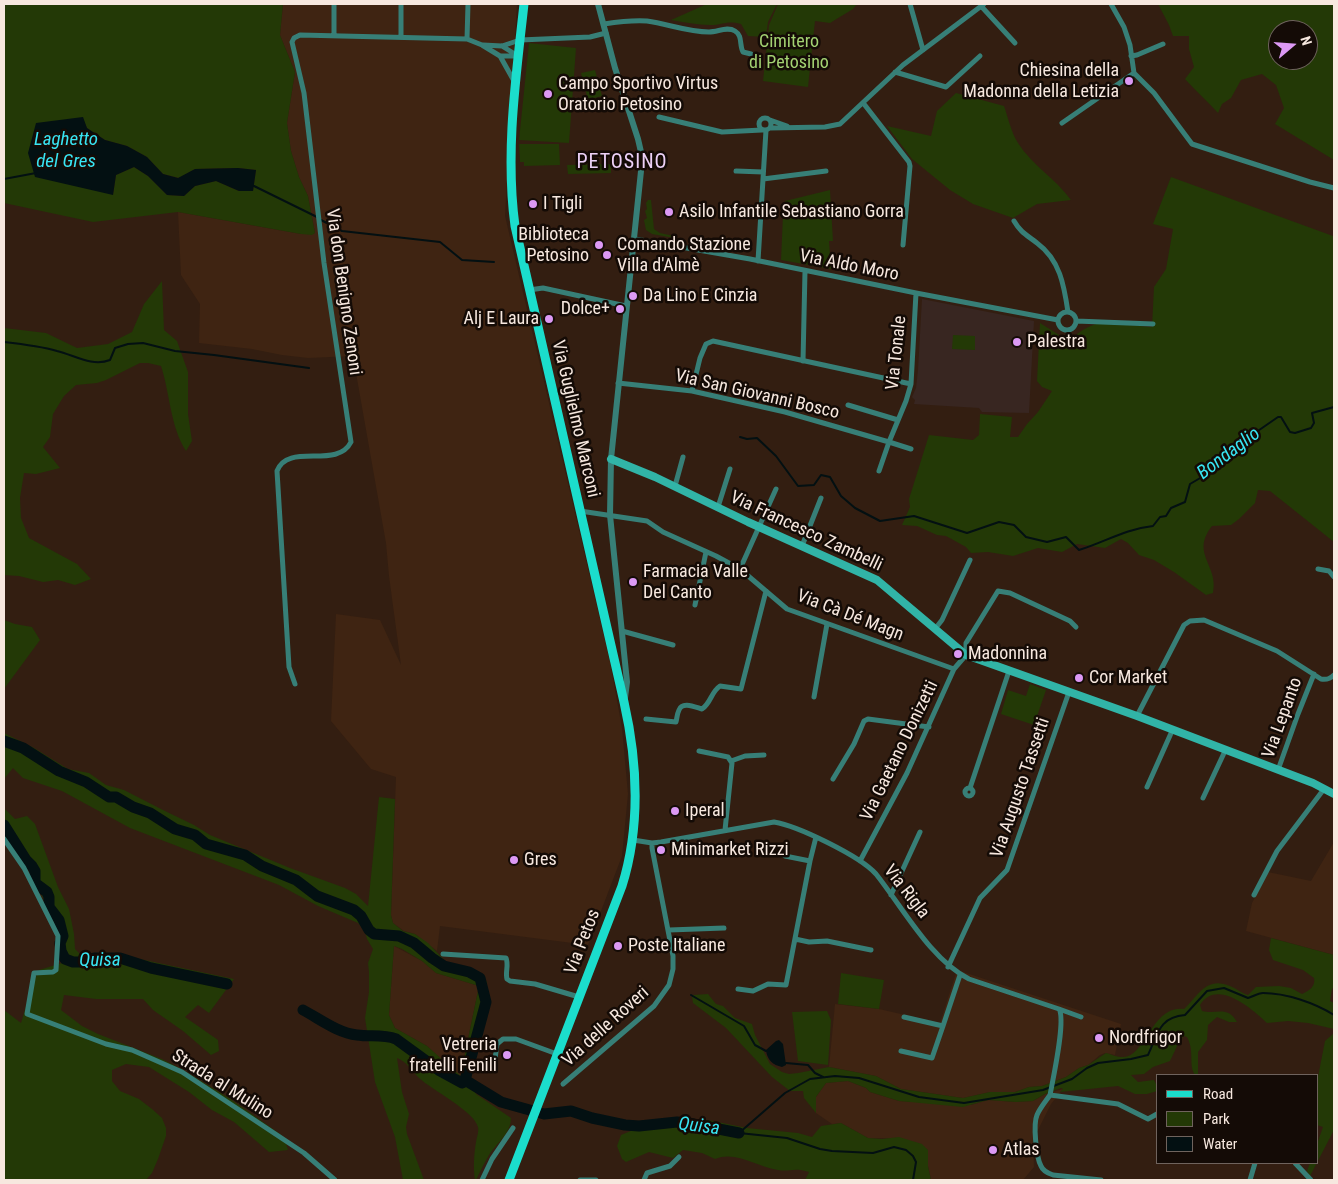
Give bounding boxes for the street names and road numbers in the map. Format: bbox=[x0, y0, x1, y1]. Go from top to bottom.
street label: Via don Benigno Zenoni bbox=[321, 207, 365, 377]
street label: Via Aldo Moro bbox=[798, 246, 900, 286]
street label: Via Tonale bbox=[882, 315, 912, 391]
street label: Via Guglielmo Marconi bbox=[546, 338, 604, 500]
street label: Via San Giovanni Bosco bbox=[673, 366, 841, 424]
street label: Via Francesco Zambelli bbox=[726, 487, 886, 577]
street label: Via Cà Dé Magn bbox=[794, 586, 906, 646]
street label: Via Lepanto bbox=[1258, 675, 1308, 761]
street label: Via Gaetano Donizetti bbox=[857, 677, 943, 825]
street label: Via Augusto Tassetti bbox=[987, 715, 1055, 861]
street label: Via Rigla bbox=[878, 861, 934, 923]
street label: Via Petos bbox=[561, 907, 605, 977]
street label: Via delle Roveri bbox=[558, 982, 654, 1072]
street label: Strada al Mulino bbox=[167, 1045, 277, 1125]

